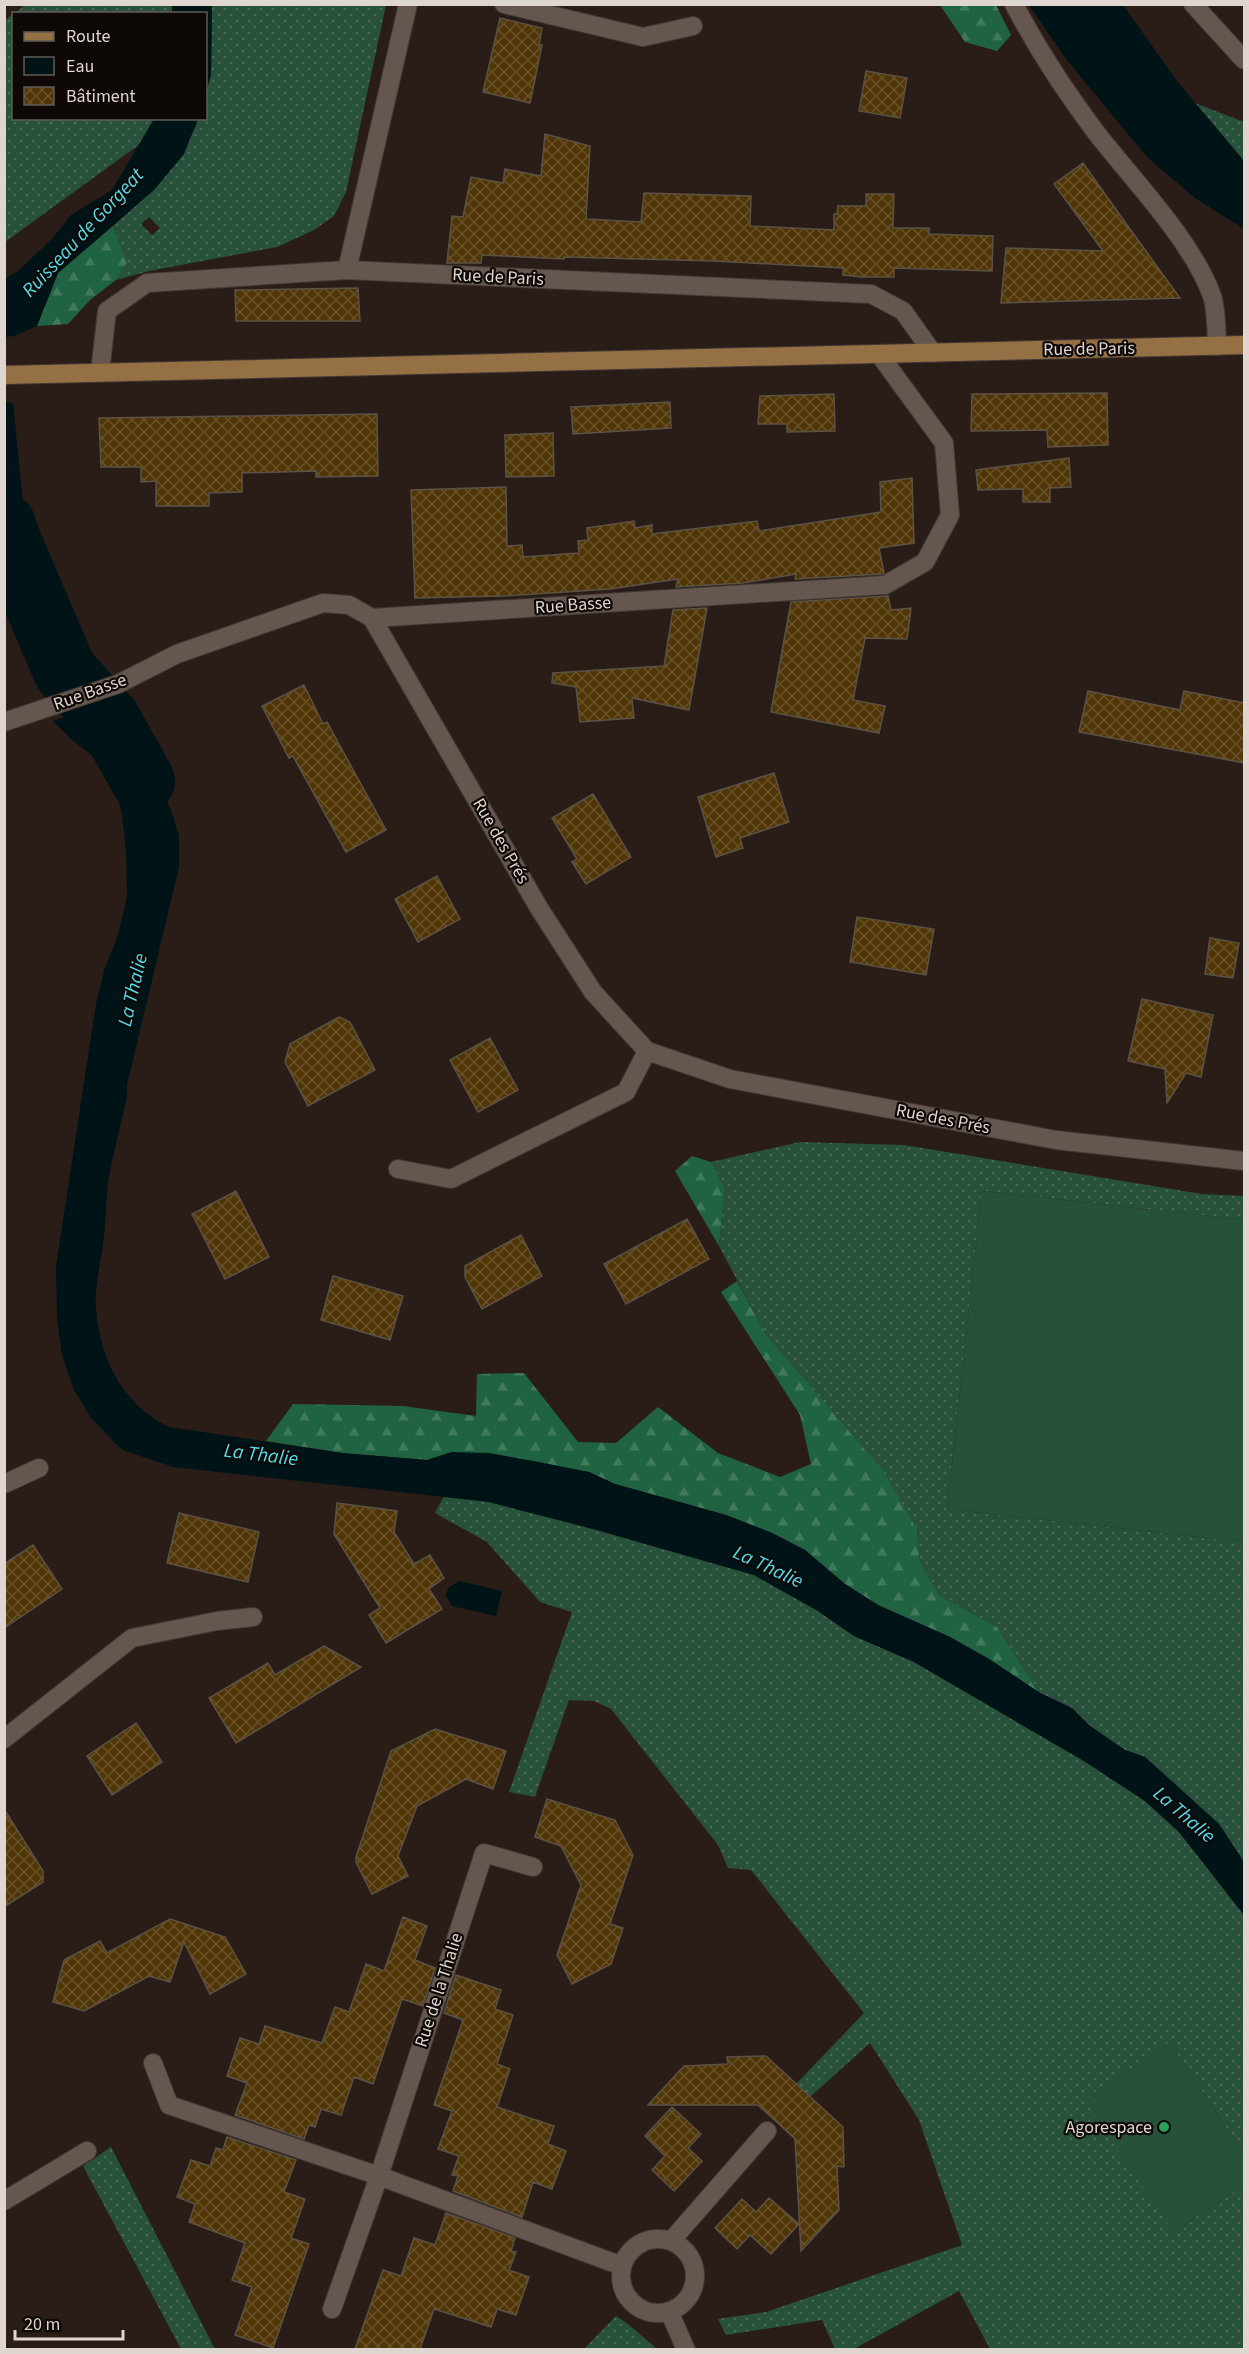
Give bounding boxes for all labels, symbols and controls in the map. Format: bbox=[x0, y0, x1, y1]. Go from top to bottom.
legend bbox=[12, 12, 207, 120]
text: Route bbox=[66, 24, 110, 49]
text: Eau bbox=[66, 54, 94, 79]
text: Bâtiment bbox=[66, 84, 136, 109]
water label: Ruisseau de Gorgeat bbox=[16, 162, 151, 304]
street label: Rue de Paris bbox=[452, 262, 544, 292]
street label: Rue de Paris bbox=[1043, 336, 1135, 362]
street label: Rue Basse bbox=[534, 590, 612, 620]
street label: Rue Basse bbox=[50, 667, 130, 717]
street label: Rue des Prés bbox=[466, 793, 536, 889]
water label: La Thalie bbox=[111, 951, 155, 1029]
street label: Rue des Prés bbox=[894, 1098, 992, 1140]
water label: La Thalie bbox=[222, 1437, 300, 1473]
water label: La Thalie bbox=[728, 1539, 808, 1595]
water label: La Thalie bbox=[1147, 1780, 1221, 1850]
street label: Rue de la Thalie bbox=[409, 1930, 469, 2050]
place label: Agorespace bbox=[1066, 2115, 1152, 2140]
marker: Agorespace bbox=[1157, 2120, 1171, 2134]
scale bar bbox=[15, 2303, 123, 2341]
text: 20 m bbox=[24, 2312, 60, 2337]

